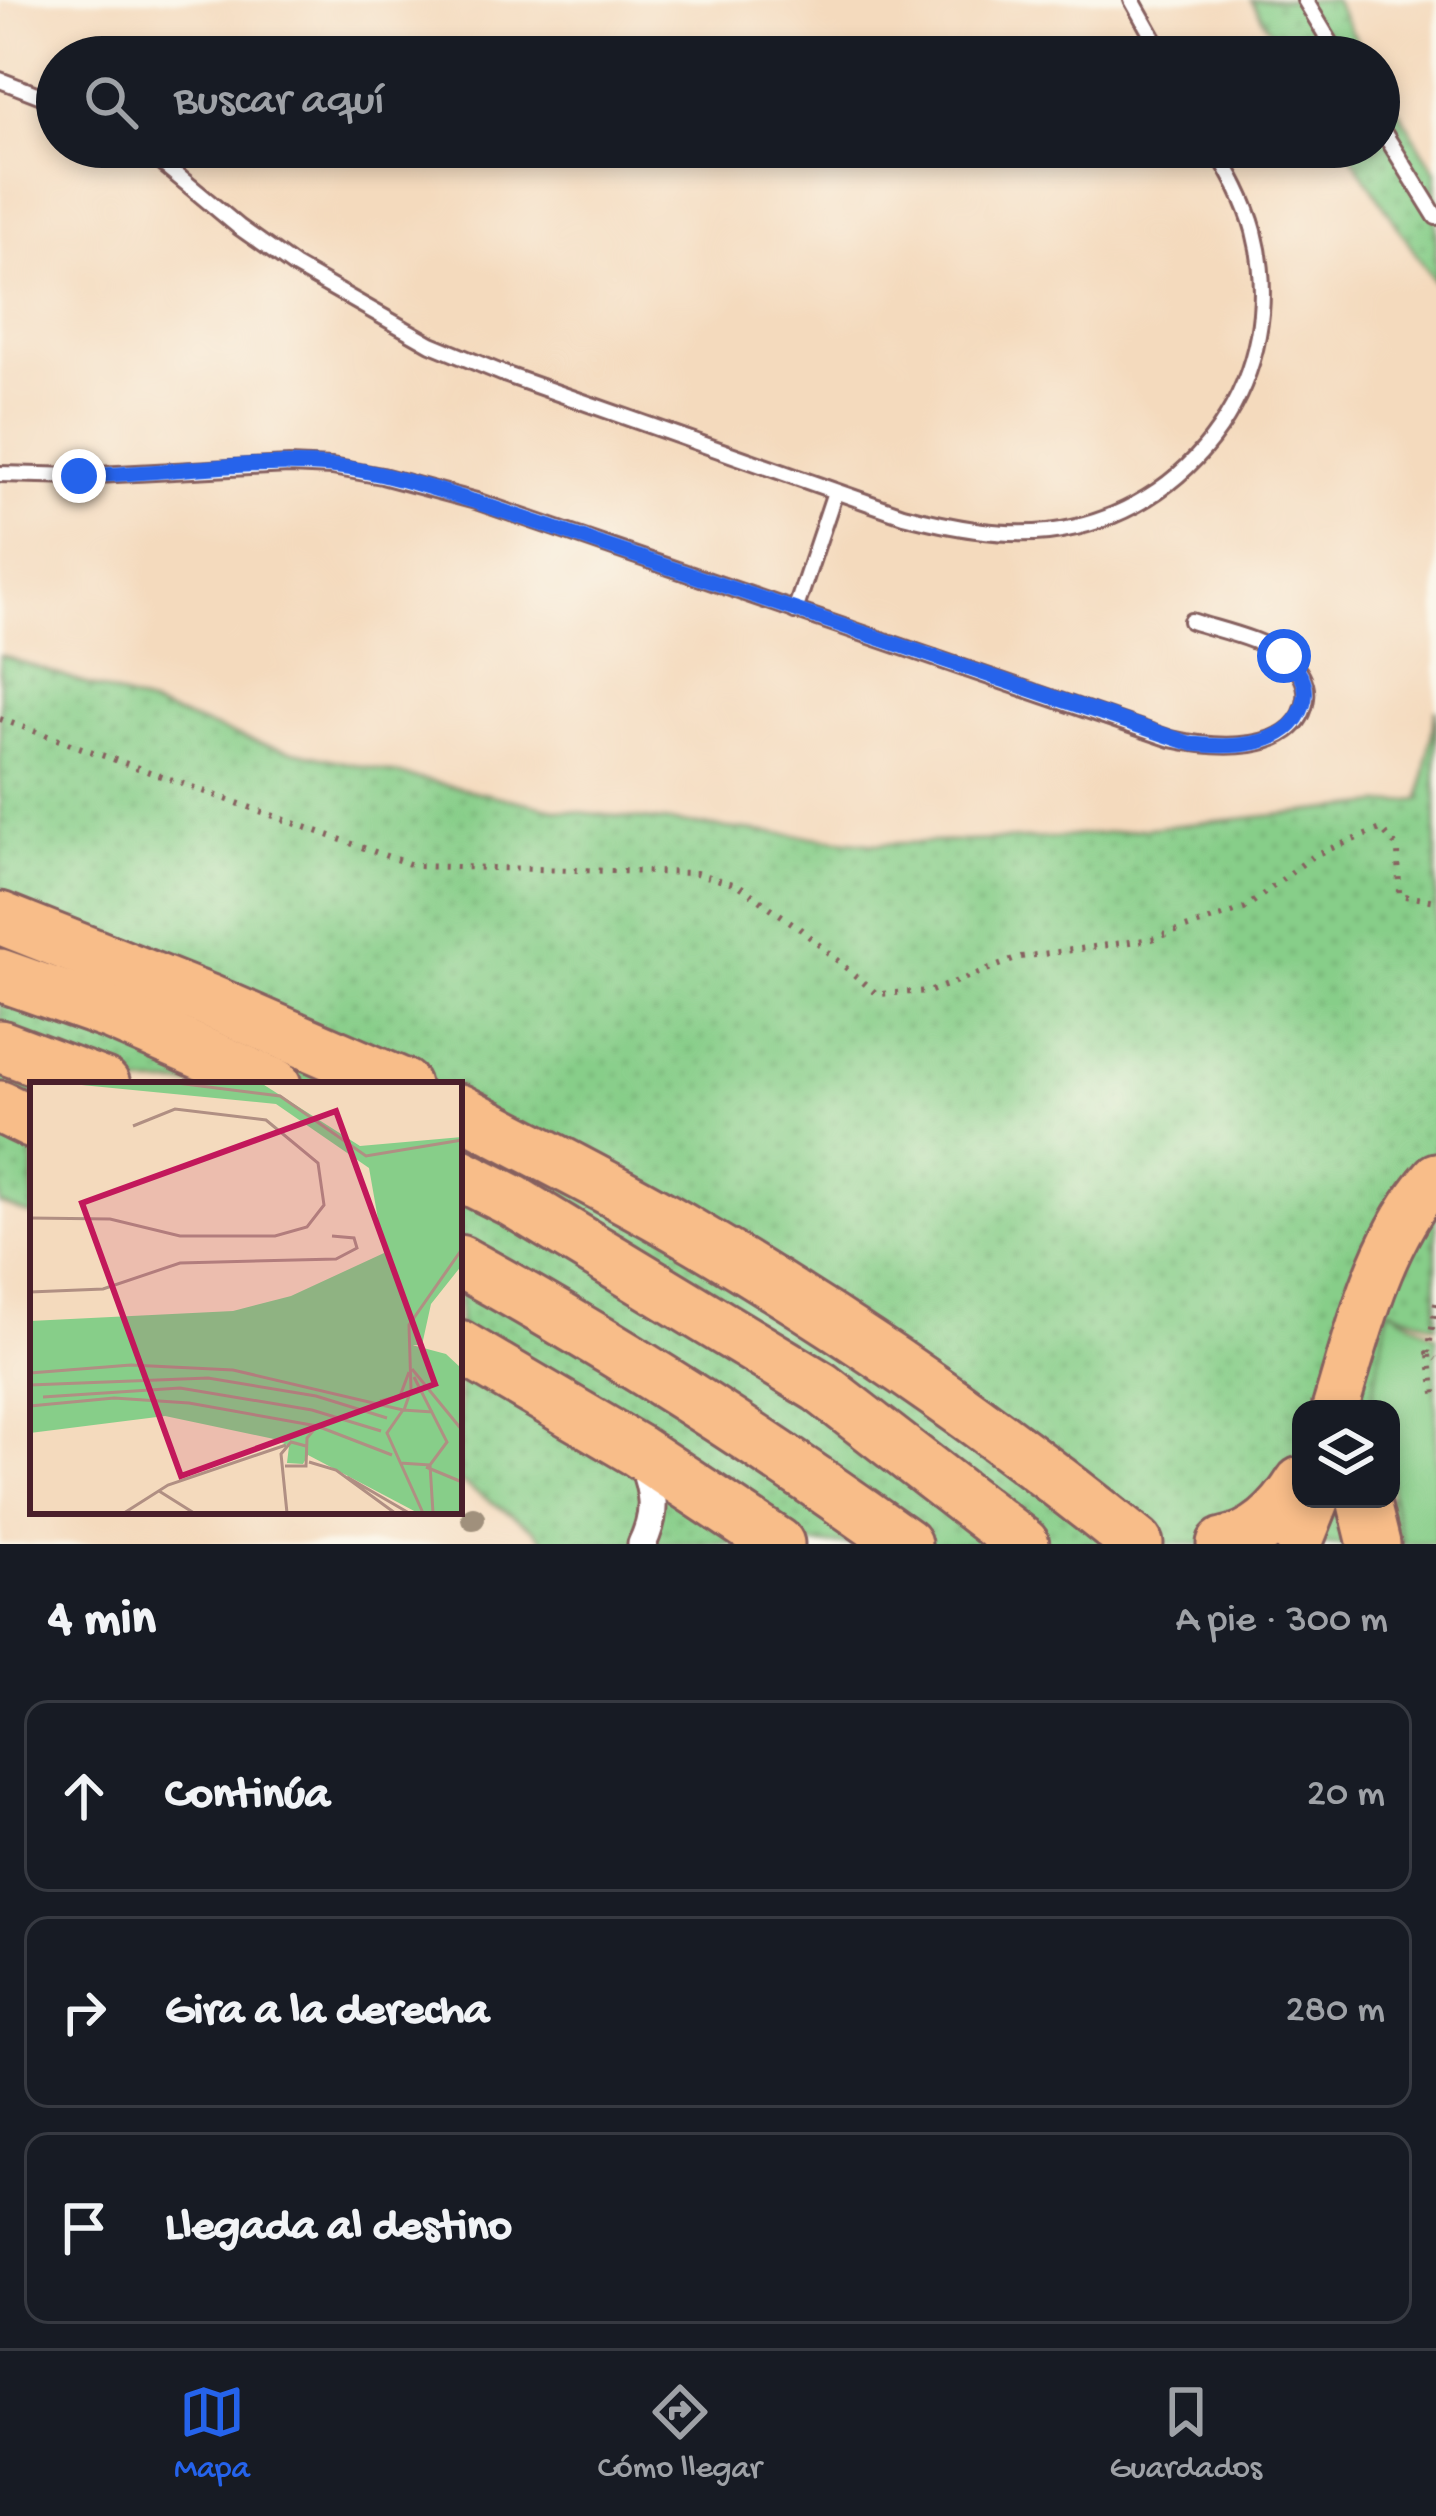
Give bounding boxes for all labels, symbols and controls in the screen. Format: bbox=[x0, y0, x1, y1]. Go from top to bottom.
search box bbox=[36, 36, 1400, 168]
icon: search bbox=[78, 69, 144, 135]
text: Buscar aquí bbox=[174, 76, 384, 129]
route end bbox=[52, 449, 106, 503]
route start bbox=[1257, 629, 1311, 683]
inset map bbox=[30, 1082, 462, 1514]
map controls bbox=[1292, 1400, 1400, 1508]
button: layers bbox=[1292, 1400, 1400, 1508]
text: 4 min bbox=[48, 1592, 156, 1652]
text: A pie · 300 m bbox=[1176, 1599, 1388, 1645]
icon: ahead bbox=[51, 1763, 117, 1829]
text: Continúa bbox=[165, 1770, 330, 1823]
text: 20 m bbox=[1307, 1773, 1385, 1819]
icon: right bbox=[51, 1979, 117, 2045]
text: Gira a la derecha bbox=[165, 1986, 489, 2039]
text: 280 m bbox=[1285, 1989, 1385, 2035]
icon: arrive bbox=[51, 2195, 117, 2261]
text: Llegada al destino bbox=[165, 2202, 512, 2255]
tab: Mapa bbox=[174, 2379, 250, 2489]
tab: Cómo llegar bbox=[598, 2379, 761, 2489]
tab: Guardados bbox=[1109, 2379, 1262, 2489]

